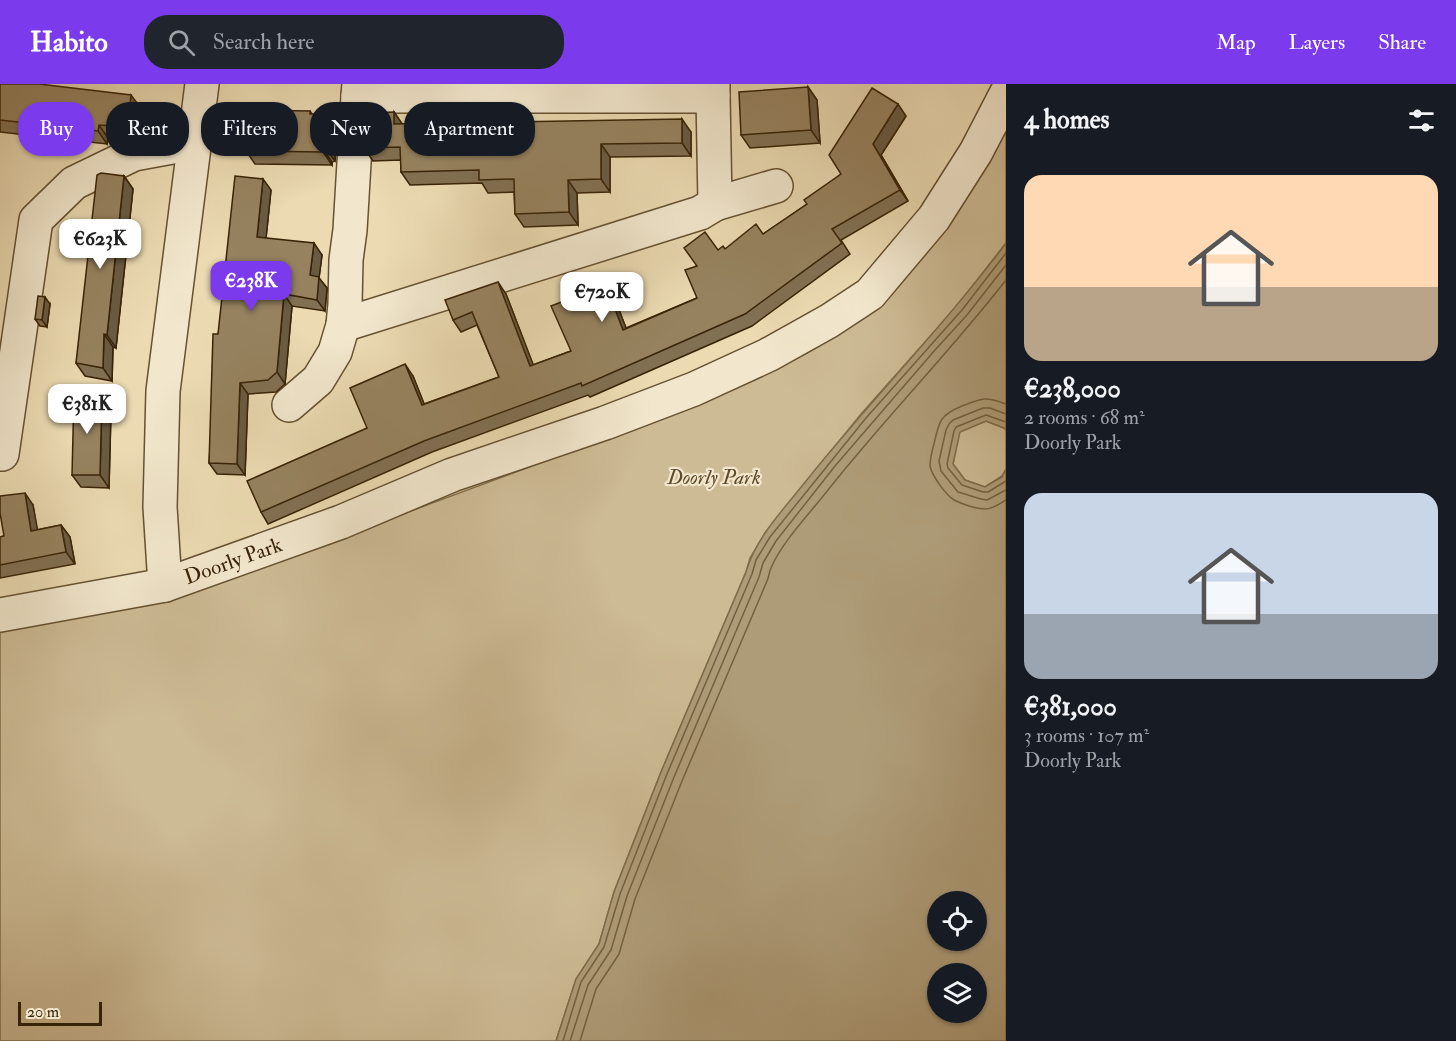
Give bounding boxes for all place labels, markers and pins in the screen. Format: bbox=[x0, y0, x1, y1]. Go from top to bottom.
pin: €623K bbox=[58, 219, 142, 270]
pin: €238K bbox=[209, 261, 293, 312]
pin: €720K bbox=[560, 272, 644, 323]
pin: €381K bbox=[45, 384, 129, 435]

